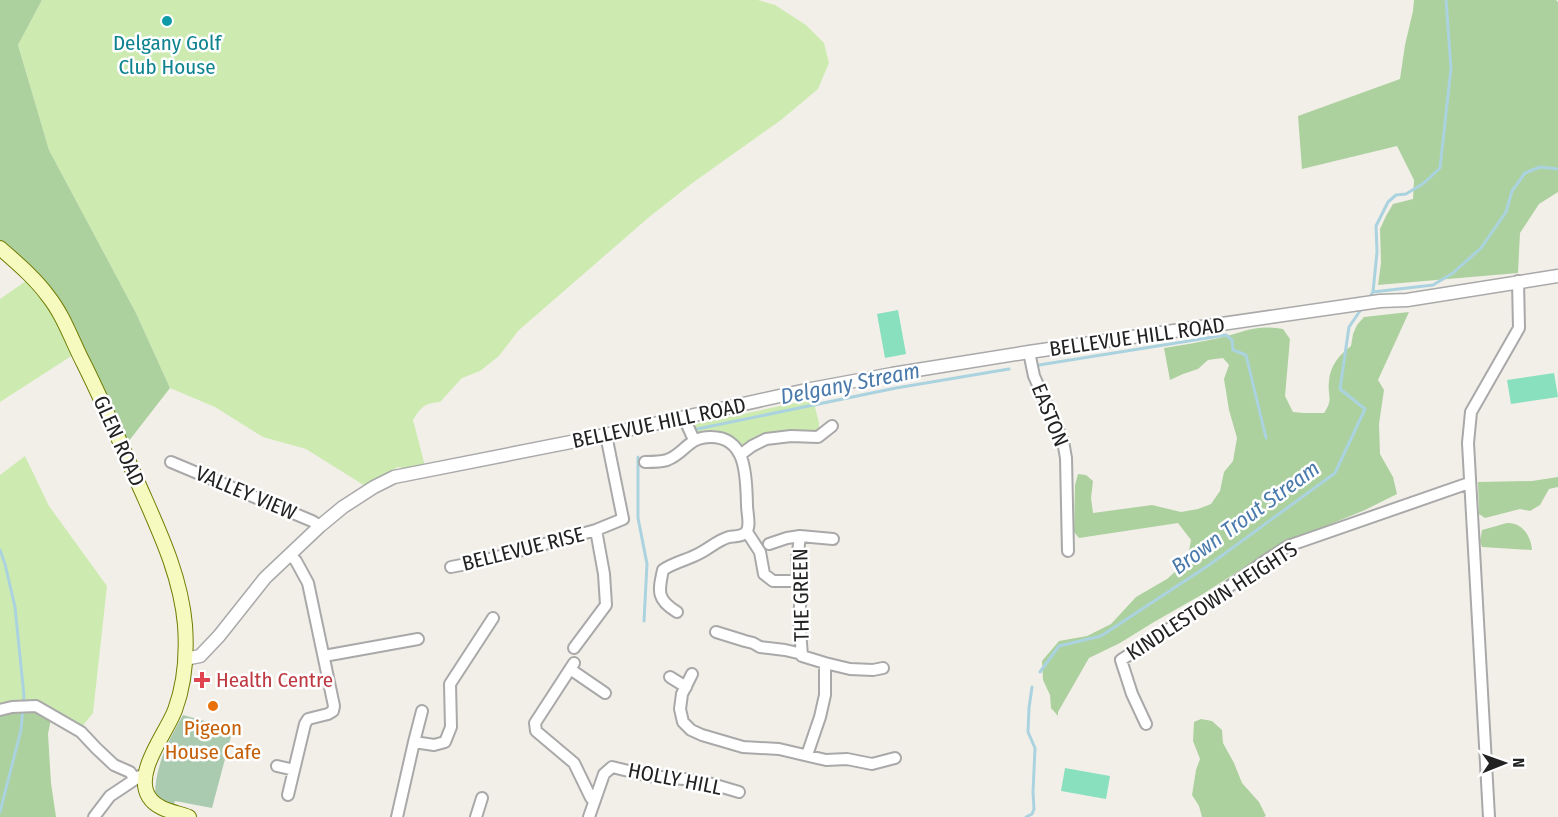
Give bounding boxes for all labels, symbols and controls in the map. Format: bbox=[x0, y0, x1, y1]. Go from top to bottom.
marker: Delgany Golf Club House bbox=[160, 14, 174, 28]
place label: Delgany Golf Club House bbox=[113, 30, 223, 80]
street label: BELLEVUE HILL ROAD bbox=[1048, 312, 1226, 362]
water label: Delgany Stream bbox=[778, 357, 922, 410]
street label: EASTON bbox=[1026, 380, 1074, 450]
street label: GLEN ROAD bbox=[88, 392, 150, 490]
street label: BELLEVUE HILL ROAD bbox=[570, 392, 748, 454]
water label: Brown Trout Stream bbox=[1166, 455, 1325, 580]
street label: VALLEY VIEW bbox=[192, 460, 301, 526]
street label: BELLEVUE RISE bbox=[459, 521, 587, 577]
street label: KINDLESTOWN HEIGHTS bbox=[1122, 536, 1302, 666]
street label: THE GREEN bbox=[787, 548, 815, 642]
place label: Health Centre bbox=[216, 667, 333, 693]
marker: Health Centre bbox=[193, 671, 211, 689]
marker: Pigeon House Cafe bbox=[206, 699, 220, 713]
place label: Pigeon House Cafe bbox=[165, 715, 261, 765]
north arrow bbox=[1474, 733, 1534, 793]
street label: HOLLY HILL bbox=[626, 757, 725, 801]
text: N bbox=[1509, 758, 1528, 768]

